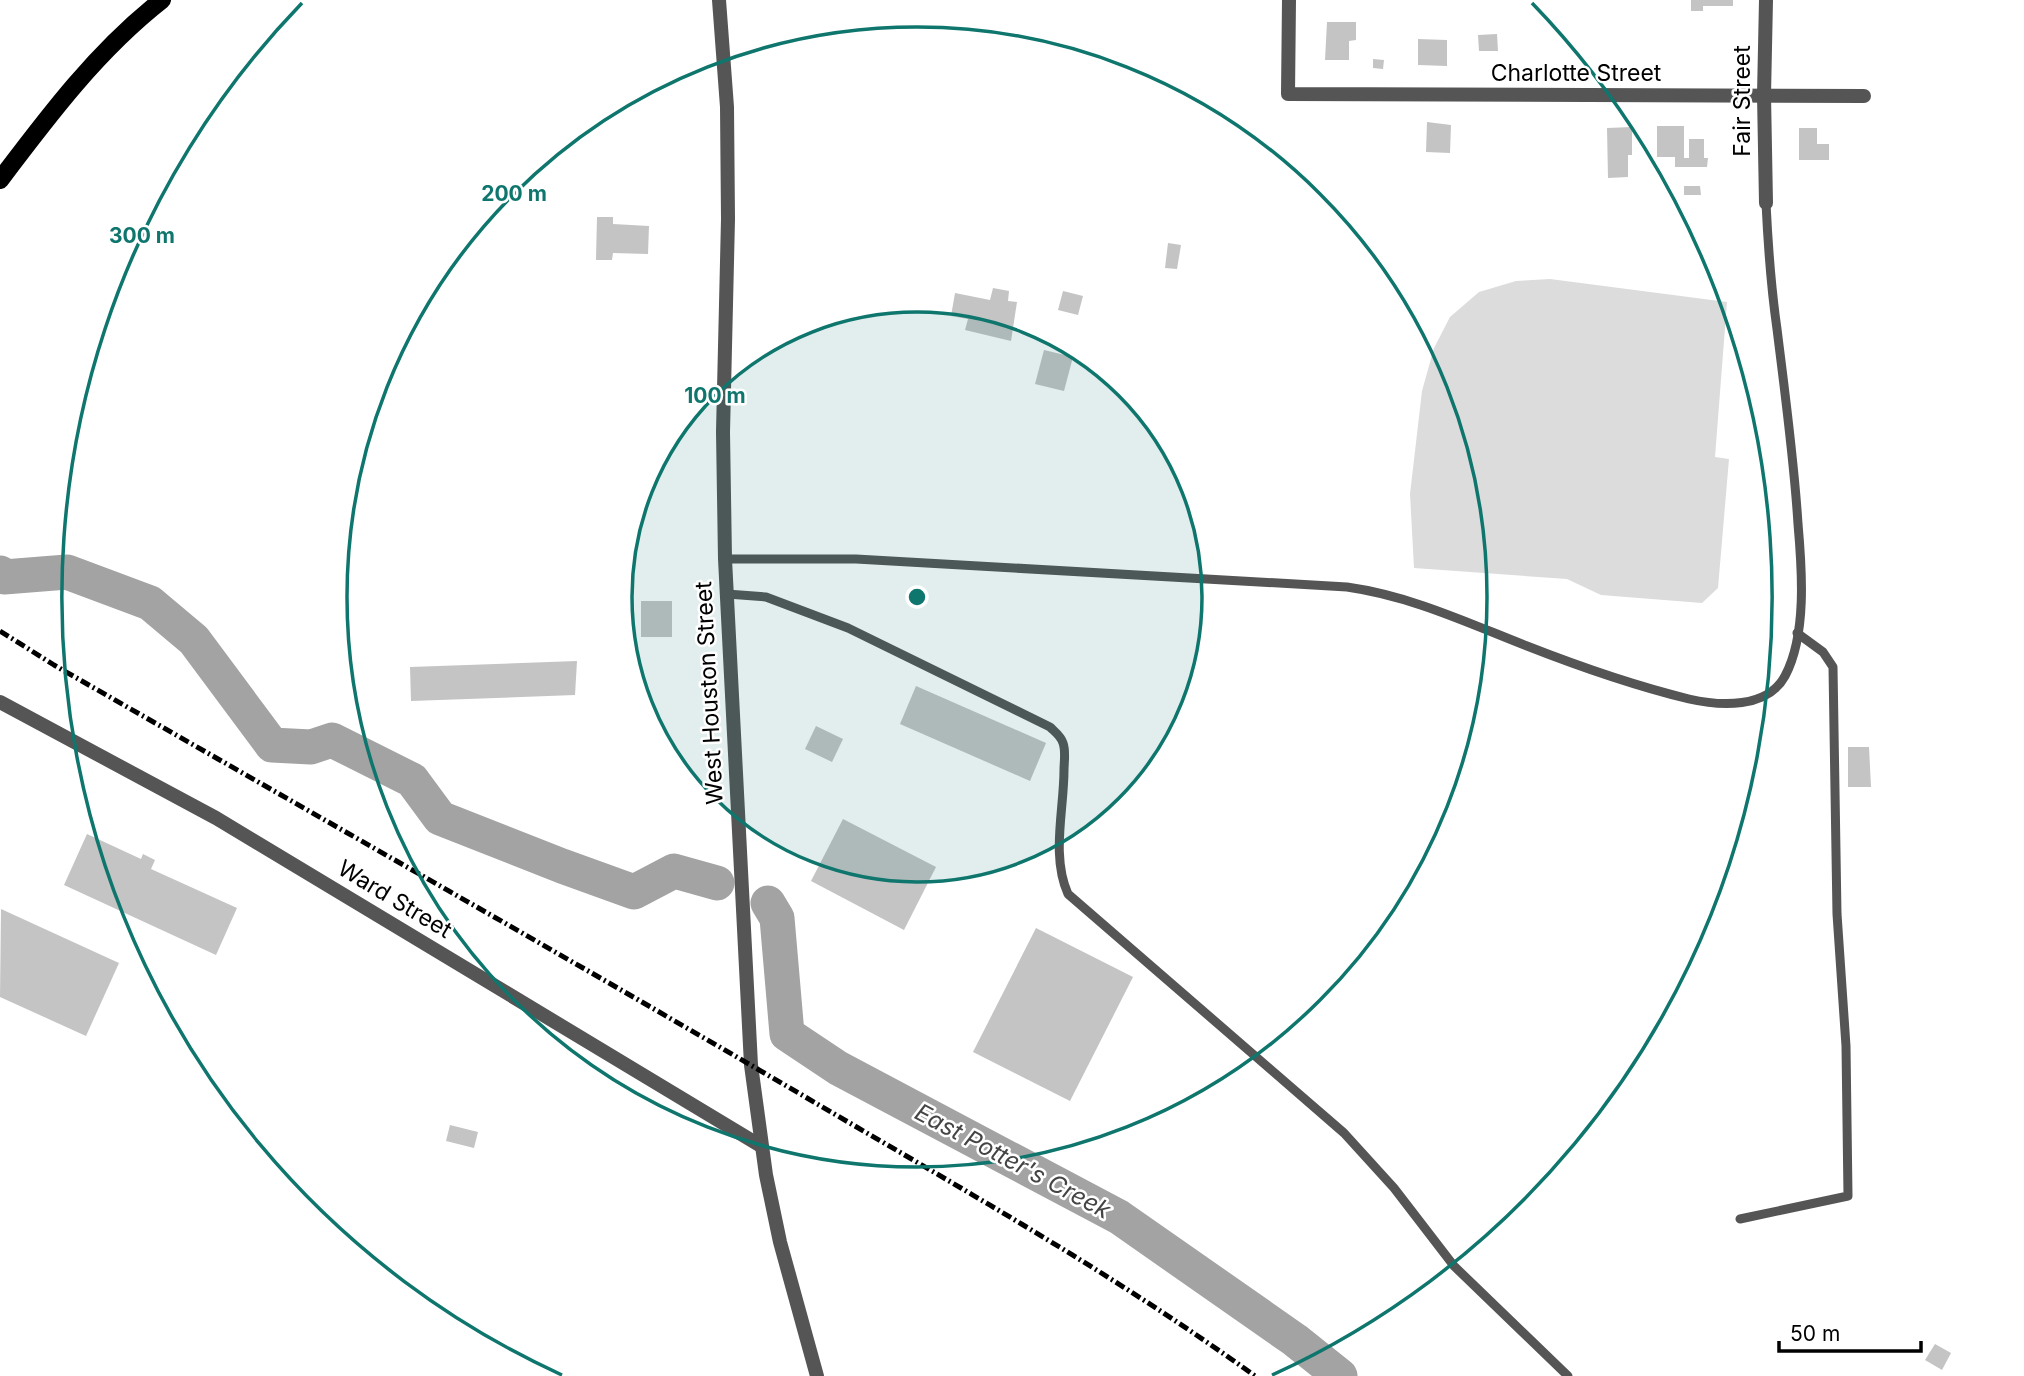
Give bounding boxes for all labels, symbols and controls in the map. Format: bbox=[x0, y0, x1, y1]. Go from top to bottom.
street label: Fair Street bbox=[1728, 45, 1756, 157]
street label: Charlotte Street bbox=[1491, 59, 1662, 87]
text: 200 m bbox=[481, 181, 547, 206]
text: 300 m bbox=[109, 223, 175, 248]
text: 100 m bbox=[684, 383, 746, 408]
street label: West Houston Street bbox=[689, 580, 729, 805]
centre of rings bbox=[905, 585, 929, 609]
street label: Ward Street bbox=[333, 854, 458, 944]
water label: East Potter's Creek bbox=[910, 1097, 1117, 1225]
scale bar bbox=[1779, 1310, 1921, 1354]
text: 50 m bbox=[1790, 1321, 1840, 1346]

